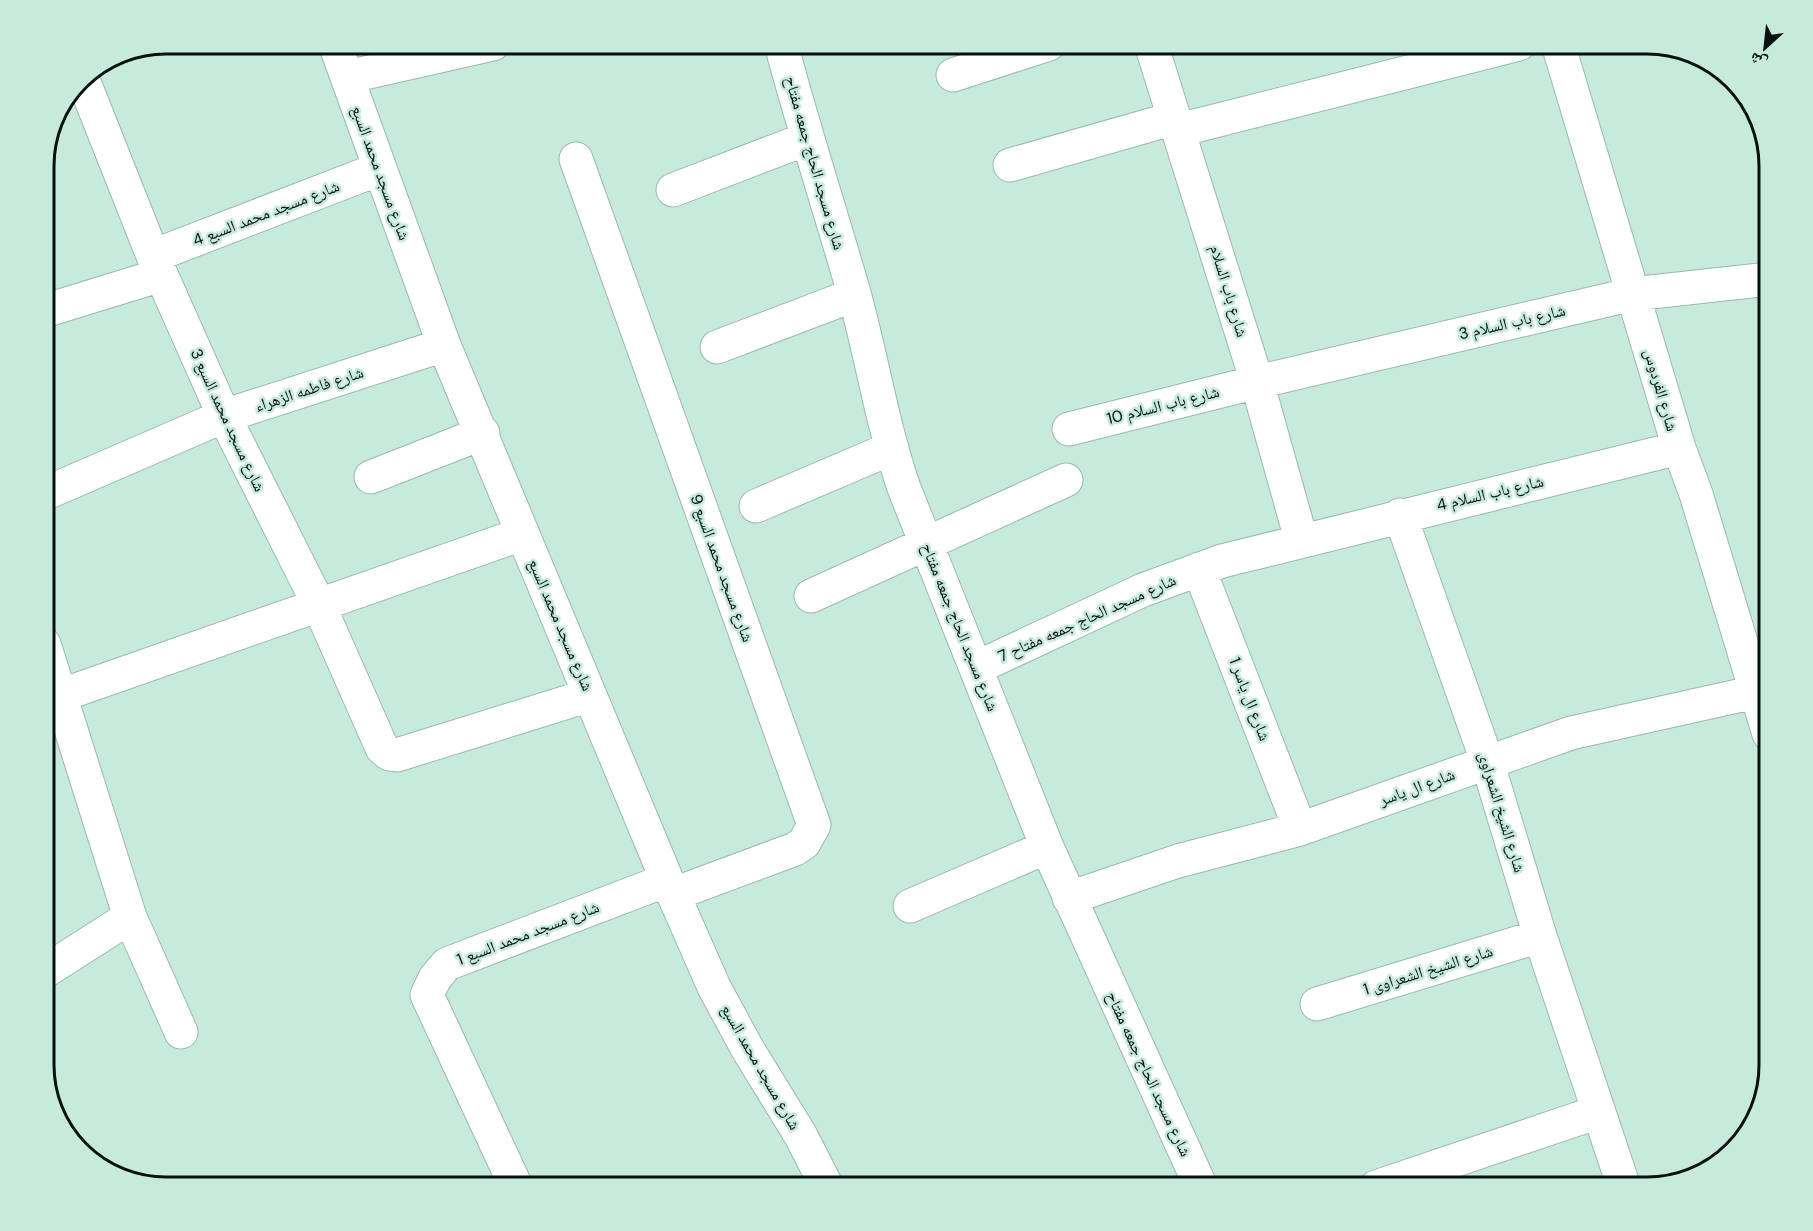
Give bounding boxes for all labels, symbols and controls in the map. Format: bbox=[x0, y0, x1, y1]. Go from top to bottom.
north arrow bbox=[1735, 18, 1795, 78]
text: ش bbox=[1746, 48, 1771, 74]
street label: شارع مسجد الحاج جمعه مفتاح bbox=[780, 74, 850, 252]
street label: شارع مسجد محمد السبع bbox=[347, 103, 415, 243]
street label: شارع مسجد محمد السبع 4 bbox=[190, 175, 342, 251]
street label: شارع باب السلام bbox=[1205, 242, 1253, 340]
street label: شارع باب السلام 3 bbox=[1457, 300, 1567, 344]
street label: شارع مسجد محمد السبع 3 bbox=[186, 345, 270, 495]
street label: شارع الفردوس bbox=[1639, 346, 1683, 434]
street label: شارع فاطمه الزهراء bbox=[252, 362, 366, 416]
street label: شارع باب السلام 10 bbox=[1105, 381, 1221, 429]
street label: شارع باب السلام 4 bbox=[1434, 470, 1546, 516]
street label: شارع مسجد محمد السبع 9 bbox=[685, 491, 759, 645]
street label: شارع مسجد الحاج جمعه مفتاح bbox=[917, 540, 1003, 714]
street label: شارع مسجد محمد السبع bbox=[524, 556, 598, 694]
street label: شارع مسجد الحاج جمعه مفتاح 7 bbox=[995, 569, 1179, 667]
street label: شارع ال ياسر 1 bbox=[1224, 654, 1276, 744]
street label: شارع الشيخ الشعراوى bbox=[1474, 749, 1530, 875]
street label: شارع ال ياسر bbox=[1375, 764, 1458, 811]
street label: شارع مسجد محمد السبع 1 bbox=[454, 896, 602, 970]
street label: شارع الشيخ الشعراوى 1 bbox=[1361, 940, 1495, 1000]
street label: شارع مسجد الحاج جمعه مفتاح bbox=[1101, 988, 1197, 1160]
street label: شارع مسجد محمد السبع bbox=[717, 1000, 805, 1134]

